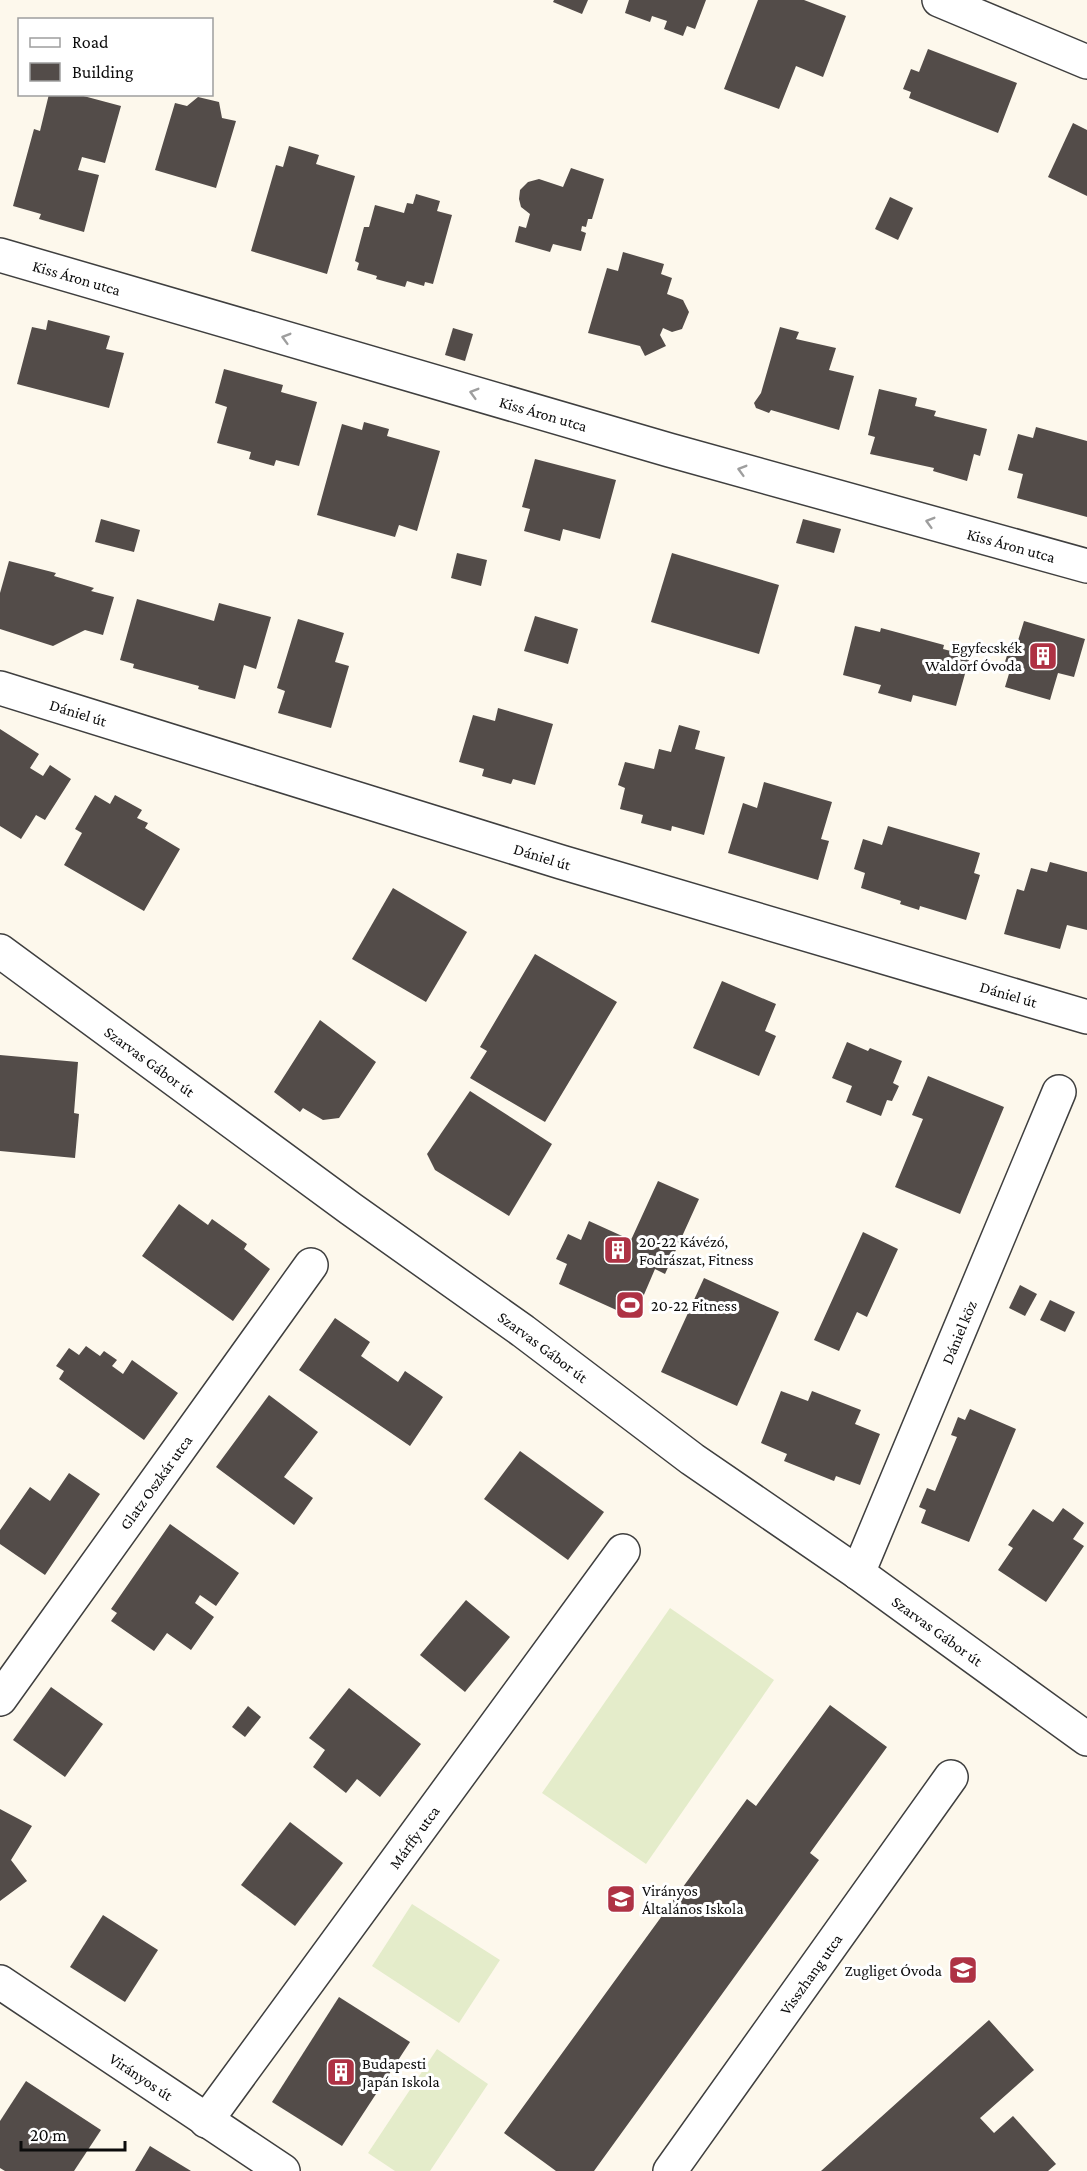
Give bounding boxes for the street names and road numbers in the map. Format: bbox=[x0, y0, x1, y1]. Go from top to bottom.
street label: Kiss Áron utca bbox=[31, 257, 123, 298]
street label: Kiss Áron utca bbox=[498, 393, 590, 434]
street label: Kiss Áron utca bbox=[965, 525, 1058, 565]
street label: Dániel út bbox=[48, 695, 110, 729]
street label: Dániel út bbox=[512, 839, 574, 873]
street label: Dániel út bbox=[978, 977, 1040, 1011]
street label: Szarvas Gábor út bbox=[102, 1022, 199, 1100]
street label: Dániel köz bbox=[938, 1298, 980, 1367]
street label: Szarvas Gábor út bbox=[495, 1308, 592, 1386]
street label: Glatz Oszkár utca bbox=[116, 1431, 195, 1532]
street label: Szarvas Gábor út bbox=[889, 1592, 987, 1669]
street label: Márffy utca bbox=[385, 1802, 443, 1872]
street label: Visszhang utca bbox=[776, 1930, 845, 2018]
street label: Virányos út bbox=[106, 2049, 177, 2104]

